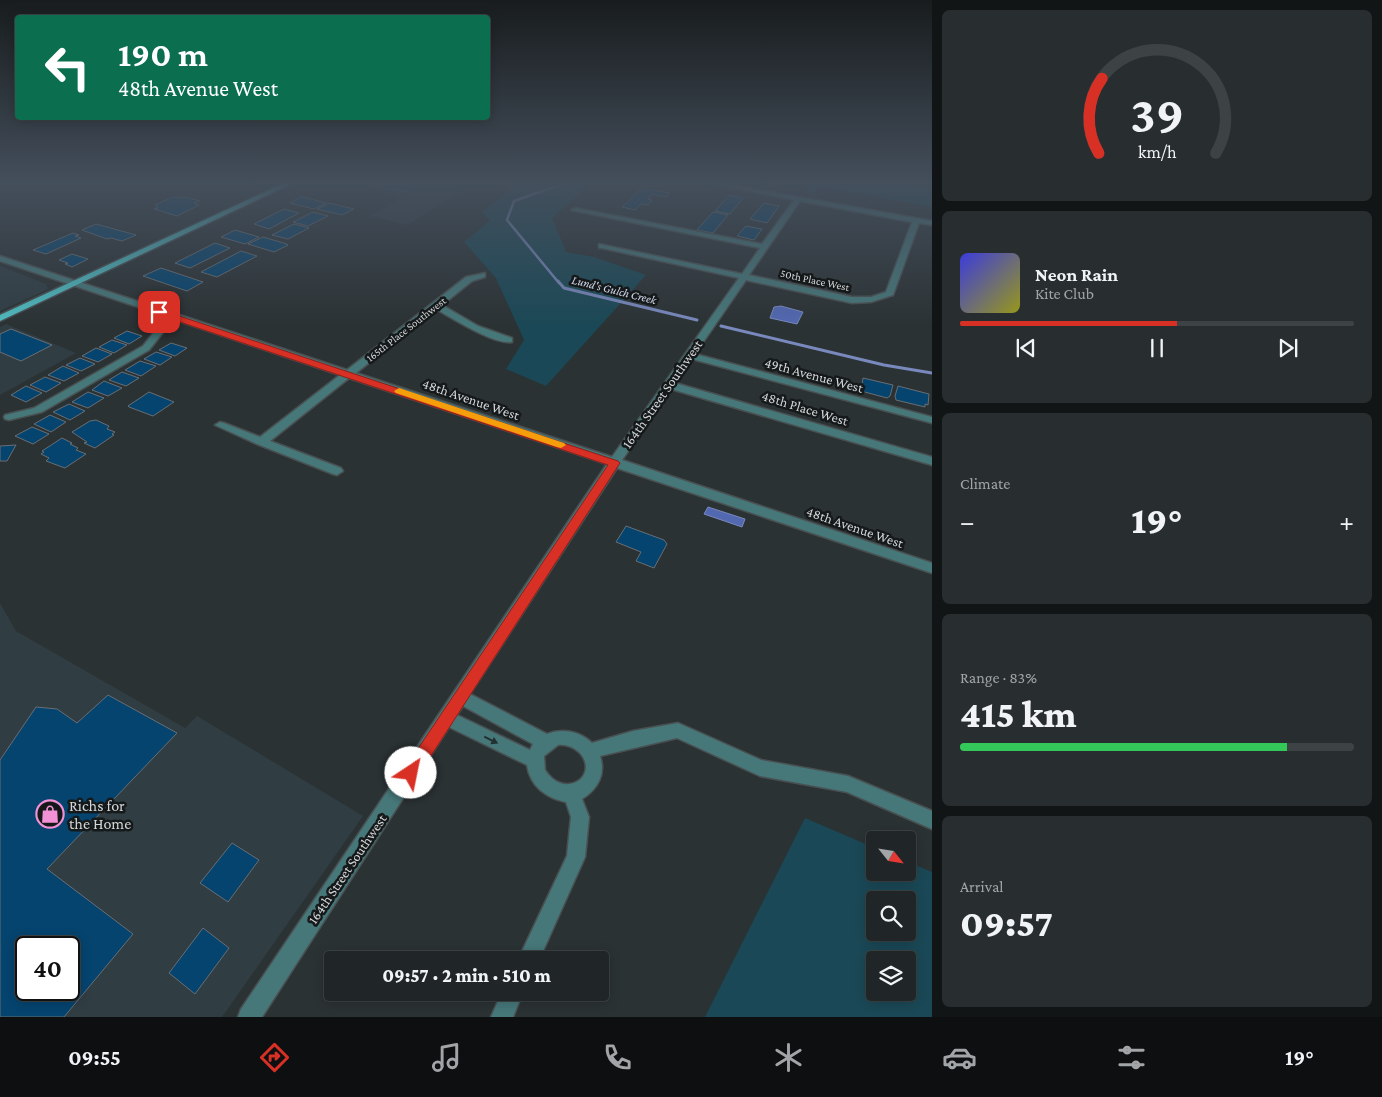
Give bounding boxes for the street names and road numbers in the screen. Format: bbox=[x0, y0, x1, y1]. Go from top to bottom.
street label: 50th Place West bbox=[779, 267, 851, 293]
street label: 165th Place Southwest bbox=[364, 294, 448, 364]
street label: 164th Street Southwest bbox=[619, 336, 706, 451]
street label: 49th Avenue West bbox=[763, 354, 865, 396]
street label: 48th Avenue West bbox=[420, 375, 522, 423]
street label: 48th Place West bbox=[760, 387, 851, 429]
street label: 48th Avenue West bbox=[804, 503, 906, 551]
street label: 164th Street Southwest bbox=[304, 811, 390, 927]

